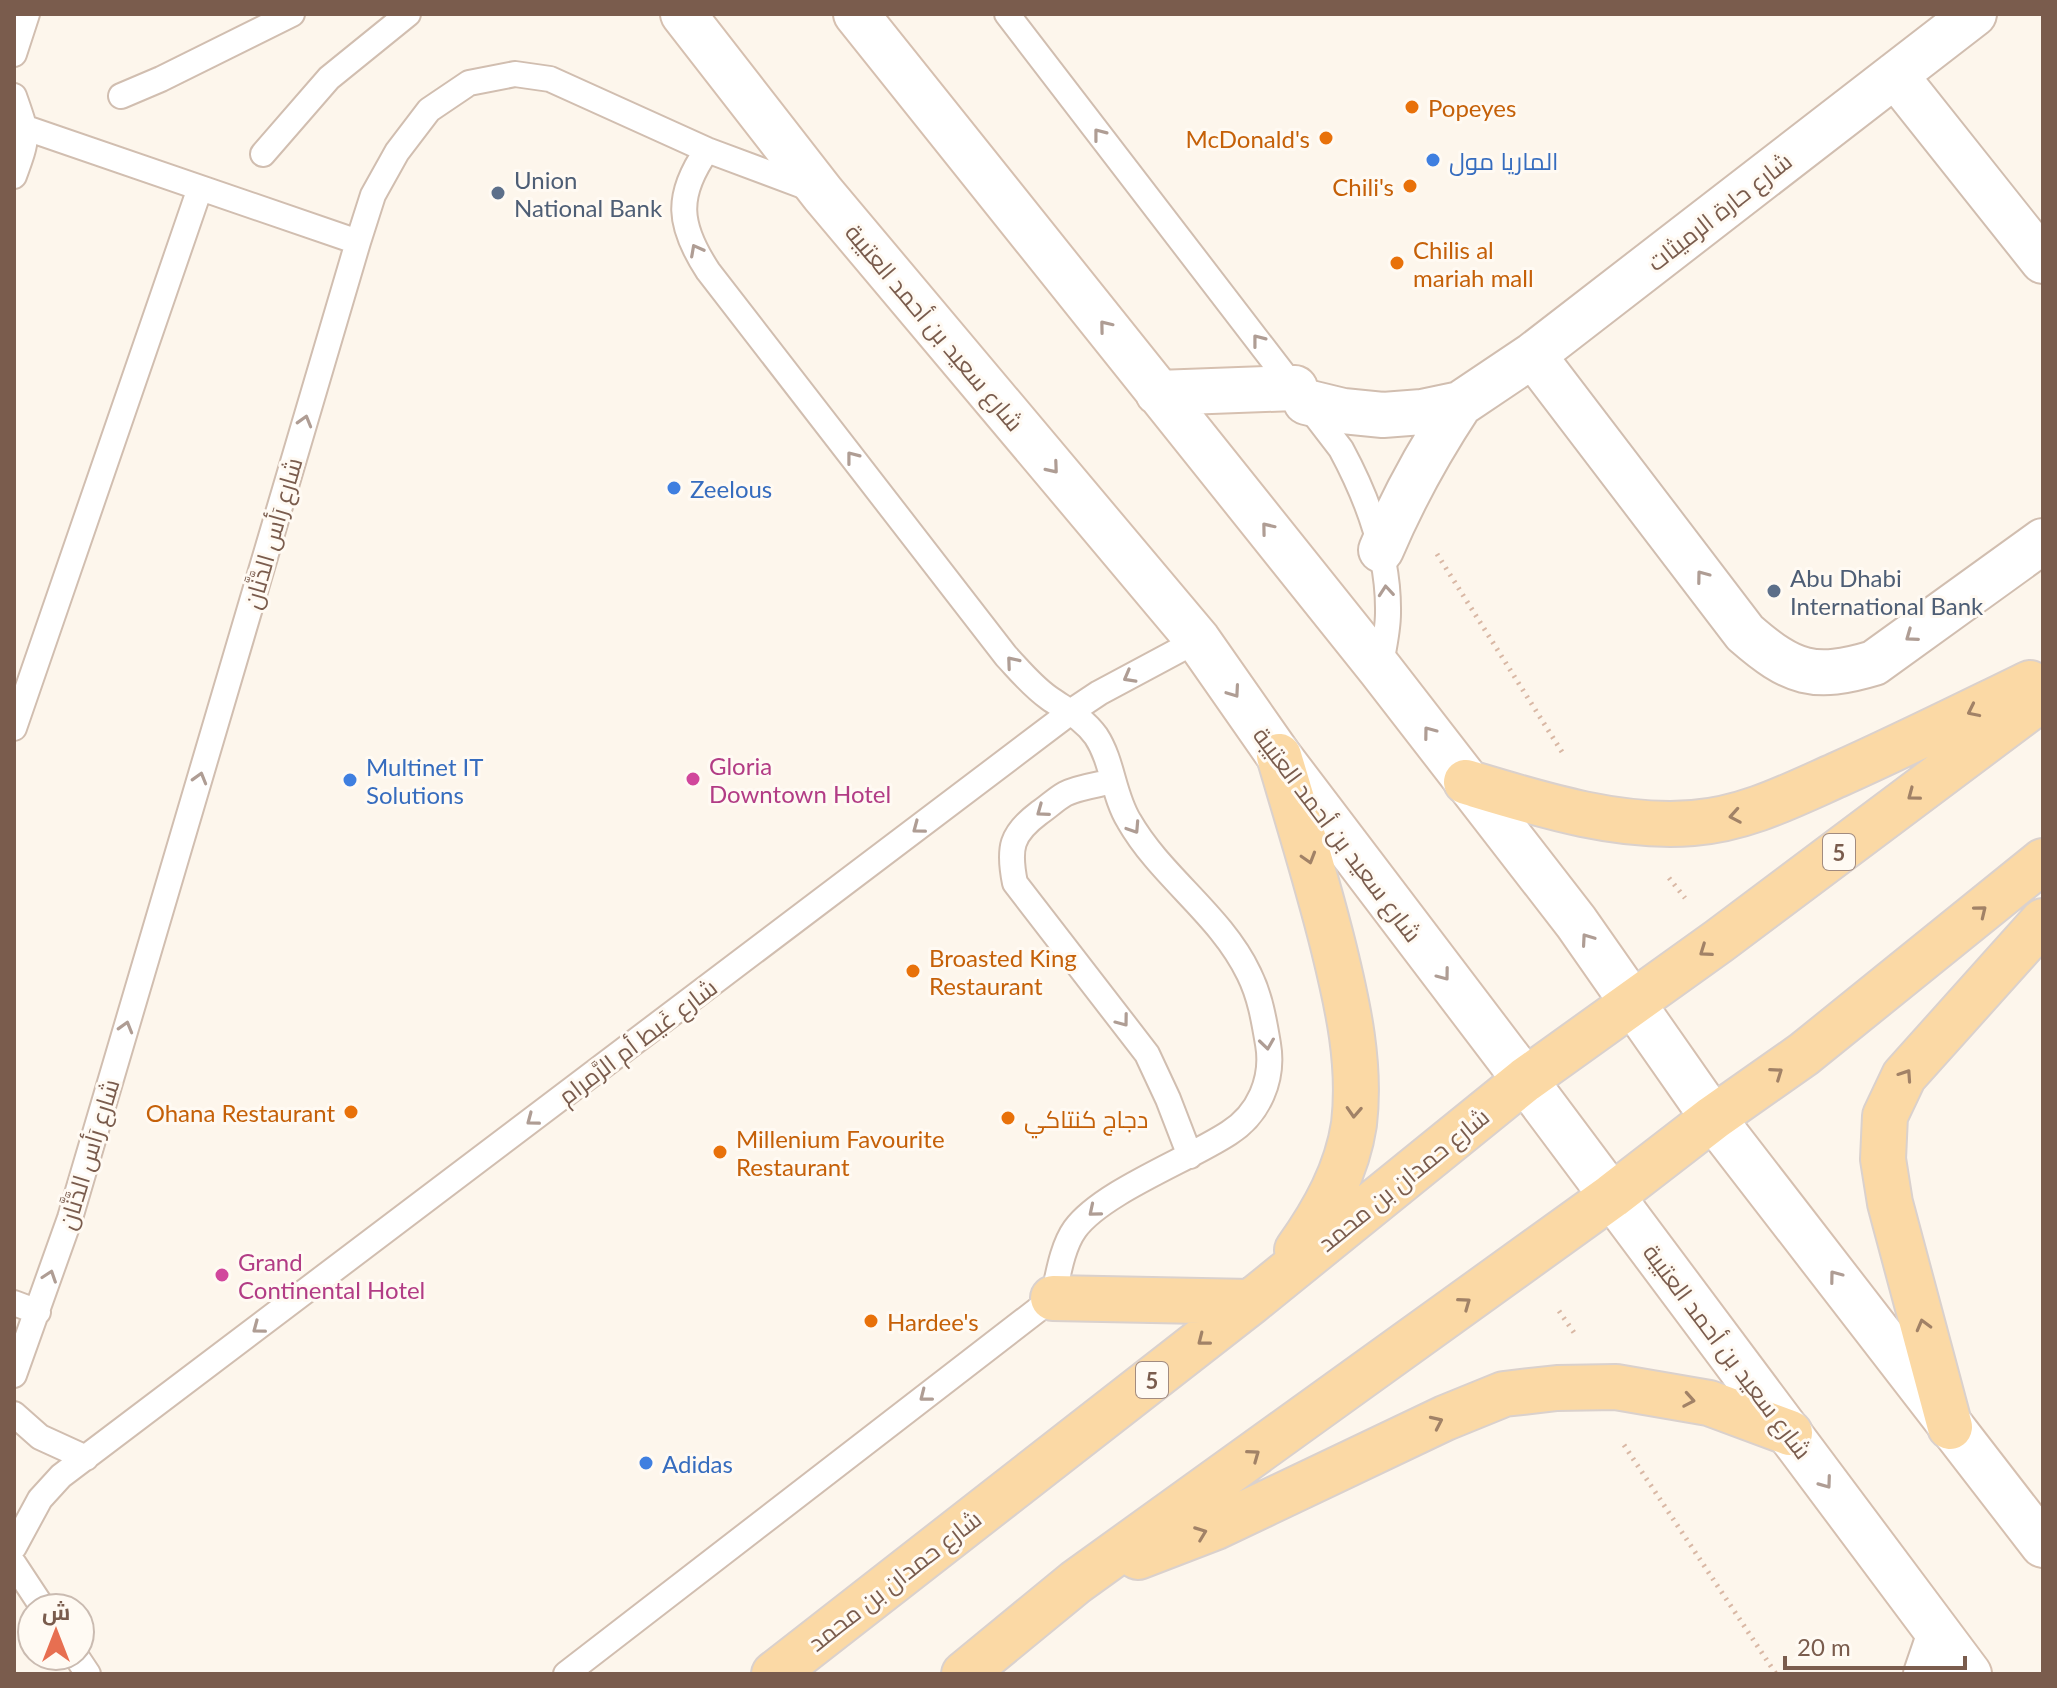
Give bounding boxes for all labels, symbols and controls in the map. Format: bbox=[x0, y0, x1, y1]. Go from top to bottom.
place label: Popeyes bbox=[1428, 93, 1516, 122]
marker: Popeyes bbox=[1403, 98, 1421, 116]
place label: McDonald's bbox=[1186, 124, 1310, 153]
one-way arrow bbox=[1095, 128, 1109, 143]
marker: McDonald's bbox=[1317, 129, 1335, 147]
place label: الماريا مول bbox=[1449, 146, 1558, 176]
street label: شارع حارة الرميثات bbox=[1641, 146, 1799, 279]
marker: الماريا مول bbox=[1424, 151, 1442, 169]
place label: Union National Bank bbox=[514, 165, 663, 222]
place label: Chili's bbox=[1332, 172, 1394, 201]
marker: Chili's bbox=[1401, 177, 1419, 195]
marker: Union National Bank bbox=[489, 184, 507, 202]
street label: شارع سعيد بن أحمد العتيبة bbox=[838, 218, 1030, 438]
place label: Chilis al mariah mall bbox=[1413, 235, 1534, 292]
one-way arrow bbox=[690, 244, 706, 258]
marker: Chilis al mariah mall bbox=[1388, 254, 1406, 272]
one-way arrow bbox=[1100, 321, 1115, 335]
one-way arrow bbox=[1253, 335, 1268, 349]
one-way arrow bbox=[296, 415, 312, 428]
one-way arrow bbox=[848, 451, 862, 466]
street label: شارع رَأس الدَّنَّان bbox=[237, 454, 310, 613]
one-way arrow bbox=[1043, 459, 1058, 473]
place label: Zeelous bbox=[690, 474, 772, 503]
marker: Zeelous bbox=[665, 479, 683, 497]
one-way arrow bbox=[1263, 523, 1277, 538]
place label: Abu Dhabi International Bank bbox=[1790, 563, 1984, 620]
one-way arrow bbox=[1697, 570, 1711, 585]
marker: Abu Dhabi International Bank bbox=[1765, 582, 1783, 600]
one-way arrow bbox=[1378, 584, 1395, 597]
one-way arrow bbox=[1906, 626, 1920, 640]
one-way arrow bbox=[1007, 657, 1022, 672]
one-way arrow bbox=[1123, 667, 1138, 683]
one-way arrow bbox=[1224, 683, 1239, 697]
one-way arrow bbox=[1966, 701, 1981, 717]
street label: شارع سعيد بن أحمد العتيبة bbox=[1245, 721, 1428, 949]
one-way arrow bbox=[1424, 727, 1438, 741]
place label: Gloria Downtown Hotel bbox=[709, 751, 891, 808]
place label: Multinet IT Solutions bbox=[366, 752, 484, 809]
marker: Gloria Downtown Hotel bbox=[684, 770, 702, 788]
one-way arrow bbox=[190, 771, 207, 785]
marker: Multinet IT Solutions bbox=[341, 771, 359, 789]
one-way arrow bbox=[1908, 786, 1922, 800]
one-way arrow bbox=[1037, 801, 1051, 816]
one-way arrow bbox=[1729, 806, 1742, 823]
one-way arrow bbox=[912, 819, 927, 833]
one-way arrow bbox=[1124, 819, 1139, 833]
road number: 5 bbox=[1823, 834, 1855, 870]
one-way arrow bbox=[1300, 850, 1316, 864]
one-way arrow bbox=[1972, 907, 1987, 921]
one-way arrow bbox=[1582, 933, 1597, 947]
one-way arrow bbox=[1700, 941, 1714, 956]
place label: Broasted King Restaurant bbox=[929, 943, 1077, 1000]
marker: Broasted King Restaurant bbox=[904, 962, 922, 980]
one-way arrow bbox=[1434, 966, 1448, 981]
street label: شارع غَيط أم الرَّمرام bbox=[552, 972, 724, 1112]
one-way arrow bbox=[1113, 1012, 1128, 1027]
one-way arrow bbox=[117, 1021, 133, 1035]
one-way arrow bbox=[1259, 1038, 1276, 1051]
one-way arrow bbox=[1769, 1068, 1783, 1083]
one-way arrow bbox=[1896, 1070, 1911, 1084]
street label: شارع رَأس الدَّنَّان bbox=[51, 1075, 128, 1234]
place label: Ohana Restaurant bbox=[146, 1098, 335, 1127]
street label: شارع حمدان بن محمد bbox=[1312, 1101, 1496, 1259]
marker: Ohana Restaurant bbox=[342, 1103, 360, 1121]
place label: دجاج كنتاكي bbox=[1024, 1104, 1148, 1139]
one-way arrow bbox=[1346, 1106, 1363, 1119]
marker: دجاج كنتاكي bbox=[999, 1109, 1017, 1127]
one-way arrow bbox=[526, 1111, 541, 1125]
place label: Millenium Favourite Restaurant bbox=[736, 1124, 945, 1181]
marker: Millenium Favourite Restaurant bbox=[711, 1143, 729, 1161]
one-way arrow bbox=[1088, 1201, 1103, 1216]
street label: شارع سعيد بن أحمد العتيبة bbox=[1635, 1238, 1818, 1466]
place label: Grand Continental Hotel bbox=[238, 1247, 425, 1304]
marker: Grand Continental Hotel bbox=[213, 1266, 231, 1284]
one-way arrow bbox=[40, 1270, 56, 1284]
one-way arrow bbox=[1830, 1271, 1844, 1285]
one-way arrow bbox=[1456, 1298, 1470, 1313]
place label: Hardee's bbox=[887, 1307, 979, 1336]
marker: Hardee's bbox=[862, 1312, 880, 1330]
one-way arrow bbox=[252, 1318, 267, 1333]
one-way arrow bbox=[1916, 1318, 1933, 1332]
one-way arrow bbox=[1197, 1330, 1212, 1344]
road number: 5 bbox=[1136, 1362, 1168, 1398]
one-way arrow bbox=[919, 1387, 934, 1401]
one-way arrow bbox=[1683, 1391, 1696, 1408]
one-way arrow bbox=[1428, 1416, 1443, 1432]
place label: Adidas bbox=[662, 1449, 733, 1478]
one-way arrow bbox=[1245, 1450, 1259, 1464]
marker: Adidas bbox=[637, 1454, 655, 1472]
one-way arrow bbox=[1817, 1474, 1831, 1489]
street label: شارع حمدان بن محمد bbox=[802, 1503, 988, 1659]
one-way arrow bbox=[1193, 1526, 1207, 1543]
north arrow bbox=[16, 1592, 96, 1672]
text: ش bbox=[42, 1598, 70, 1626]
scale bar bbox=[1785, 1620, 1965, 1670]
text: 20 m bbox=[1797, 1632, 1851, 1661]

